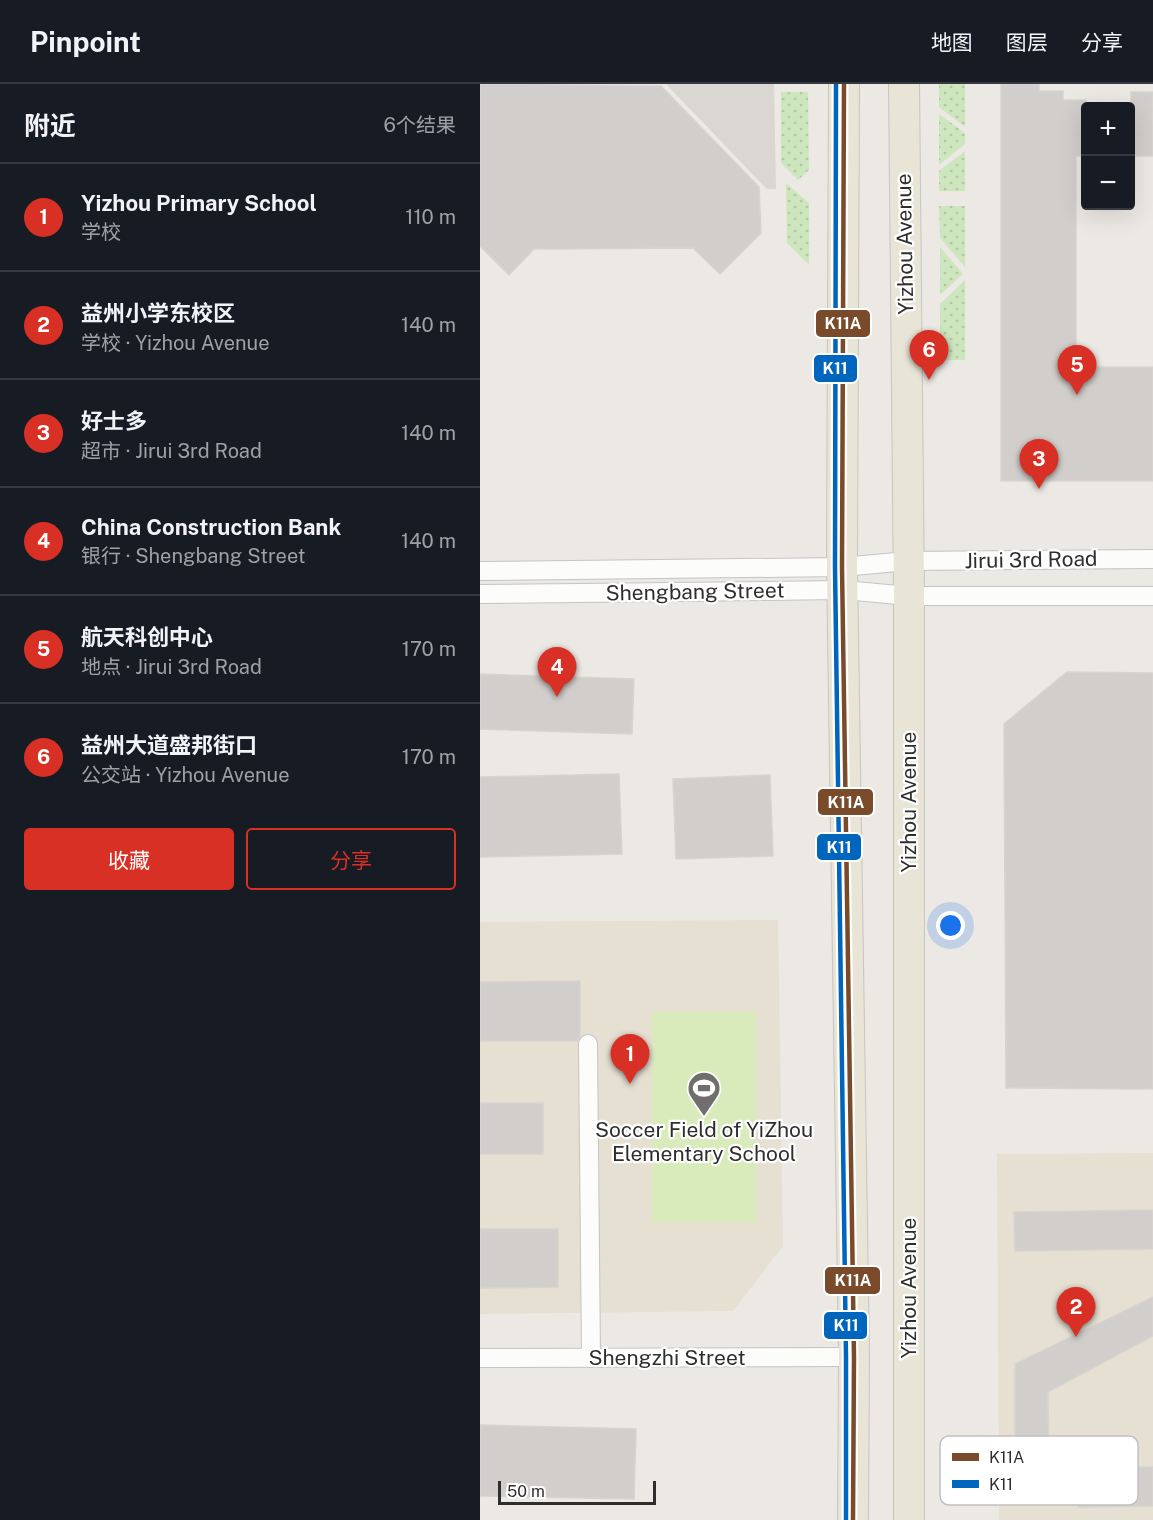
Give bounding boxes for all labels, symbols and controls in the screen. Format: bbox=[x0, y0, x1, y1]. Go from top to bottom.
text: Pinpoint bbox=[30, 25, 141, 58]
text: 地图 bbox=[931, 30, 973, 55]
text: 图层 bbox=[1006, 30, 1048, 55]
text: 分享 bbox=[1081, 30, 1123, 55]
map controls bbox=[1081, 102, 1135, 210]
button: + bbox=[1081, 102, 1135, 156]
text: 附近 bbox=[24, 110, 76, 141]
text: 6个结果 bbox=[384, 113, 456, 137]
button: − bbox=[1081, 156, 1135, 210]
street label: Yizhou Avenue bbox=[891, 173, 918, 315]
text: Yizhou Primary School bbox=[81, 190, 317, 216]
text: 1 bbox=[39, 205, 48, 229]
text: 110 m bbox=[405, 205, 456, 229]
text: 学校 bbox=[81, 220, 121, 244]
text: 益州小学东校区 bbox=[81, 300, 235, 326]
line badge: K11A bbox=[815, 309, 871, 338]
text: 2 bbox=[37, 313, 50, 337]
text: 140 m bbox=[401, 313, 456, 337]
text: K11A bbox=[825, 314, 862, 333]
pin: 6 bbox=[910, 330, 948, 380]
text: 学校 · Yizhou Avenue bbox=[81, 331, 270, 355]
pin: 5 bbox=[1058, 346, 1096, 395]
line badge: K11 bbox=[813, 354, 858, 383]
text: K11 bbox=[822, 359, 848, 378]
text: 好士多 bbox=[81, 408, 147, 434]
text: 3 bbox=[37, 421, 50, 445]
text: 140 m bbox=[401, 421, 456, 445]
text: 超市 · Jirui 3rd Road bbox=[81, 439, 262, 463]
pin: 3 bbox=[1020, 440, 1058, 489]
text: China Construction Bank bbox=[81, 514, 341, 540]
text: 4 bbox=[37, 529, 50, 553]
text: 140 m bbox=[401, 529, 456, 553]
text: 银行 · Shengbang Street bbox=[81, 544, 306, 568]
street label: Jirui 3rd Road bbox=[964, 546, 1098, 573]
street label: Shengbang Street bbox=[605, 577, 785, 606]
text: 航天科创中心 bbox=[81, 624, 213, 650]
text: 5 bbox=[37, 637, 50, 661]
text: 170 m bbox=[402, 637, 456, 661]
pin: 4 bbox=[538, 648, 577, 697]
text: 地点 · Jirui 3rd Road bbox=[81, 655, 262, 679]
street label: Yizhou Avenue bbox=[896, 731, 921, 873]
text: 益州大道盛邦街口 bbox=[81, 732, 257, 758]
text: 6 bbox=[37, 745, 50, 769]
text: 170 m bbox=[402, 745, 456, 769]
text: 公交站 · Yizhou Avenue bbox=[81, 763, 290, 787]
line badge: K11A bbox=[817, 788, 874, 816]
text: K11A bbox=[828, 793, 865, 812]
button: 收藏 bbox=[24, 828, 234, 890]
button: 分享 bbox=[246, 828, 456, 890]
line badge: K11 bbox=[816, 833, 862, 861]
text: K11 bbox=[826, 838, 852, 857]
your location bbox=[936, 911, 965, 940]
pin: 1 bbox=[610, 1034, 650, 1084]
sports icon: Soccer Field of YiZhou Elementary School bbox=[686, 1070, 722, 1117]
place label: Soccer Field of YiZhou Elementary School bbox=[595, 1117, 813, 1166]
street label: Yizhou Avenue bbox=[896, 1217, 921, 1359]
line badge: K11A bbox=[824, 1266, 881, 1295]
text: K11A bbox=[835, 1271, 872, 1290]
pin: 2 bbox=[1056, 1288, 1096, 1337]
line badge: K11 bbox=[823, 1311, 868, 1340]
text: K11 bbox=[833, 1316, 859, 1335]
street label: Shengzhi Street bbox=[588, 1345, 746, 1370]
legend bbox=[940, 1436, 1138, 1505]
text: K11A bbox=[989, 1448, 1024, 1467]
text: K11 bbox=[989, 1475, 1013, 1494]
scale bar bbox=[498, 1478, 656, 1506]
text: 50 m bbox=[507, 1482, 545, 1501]

